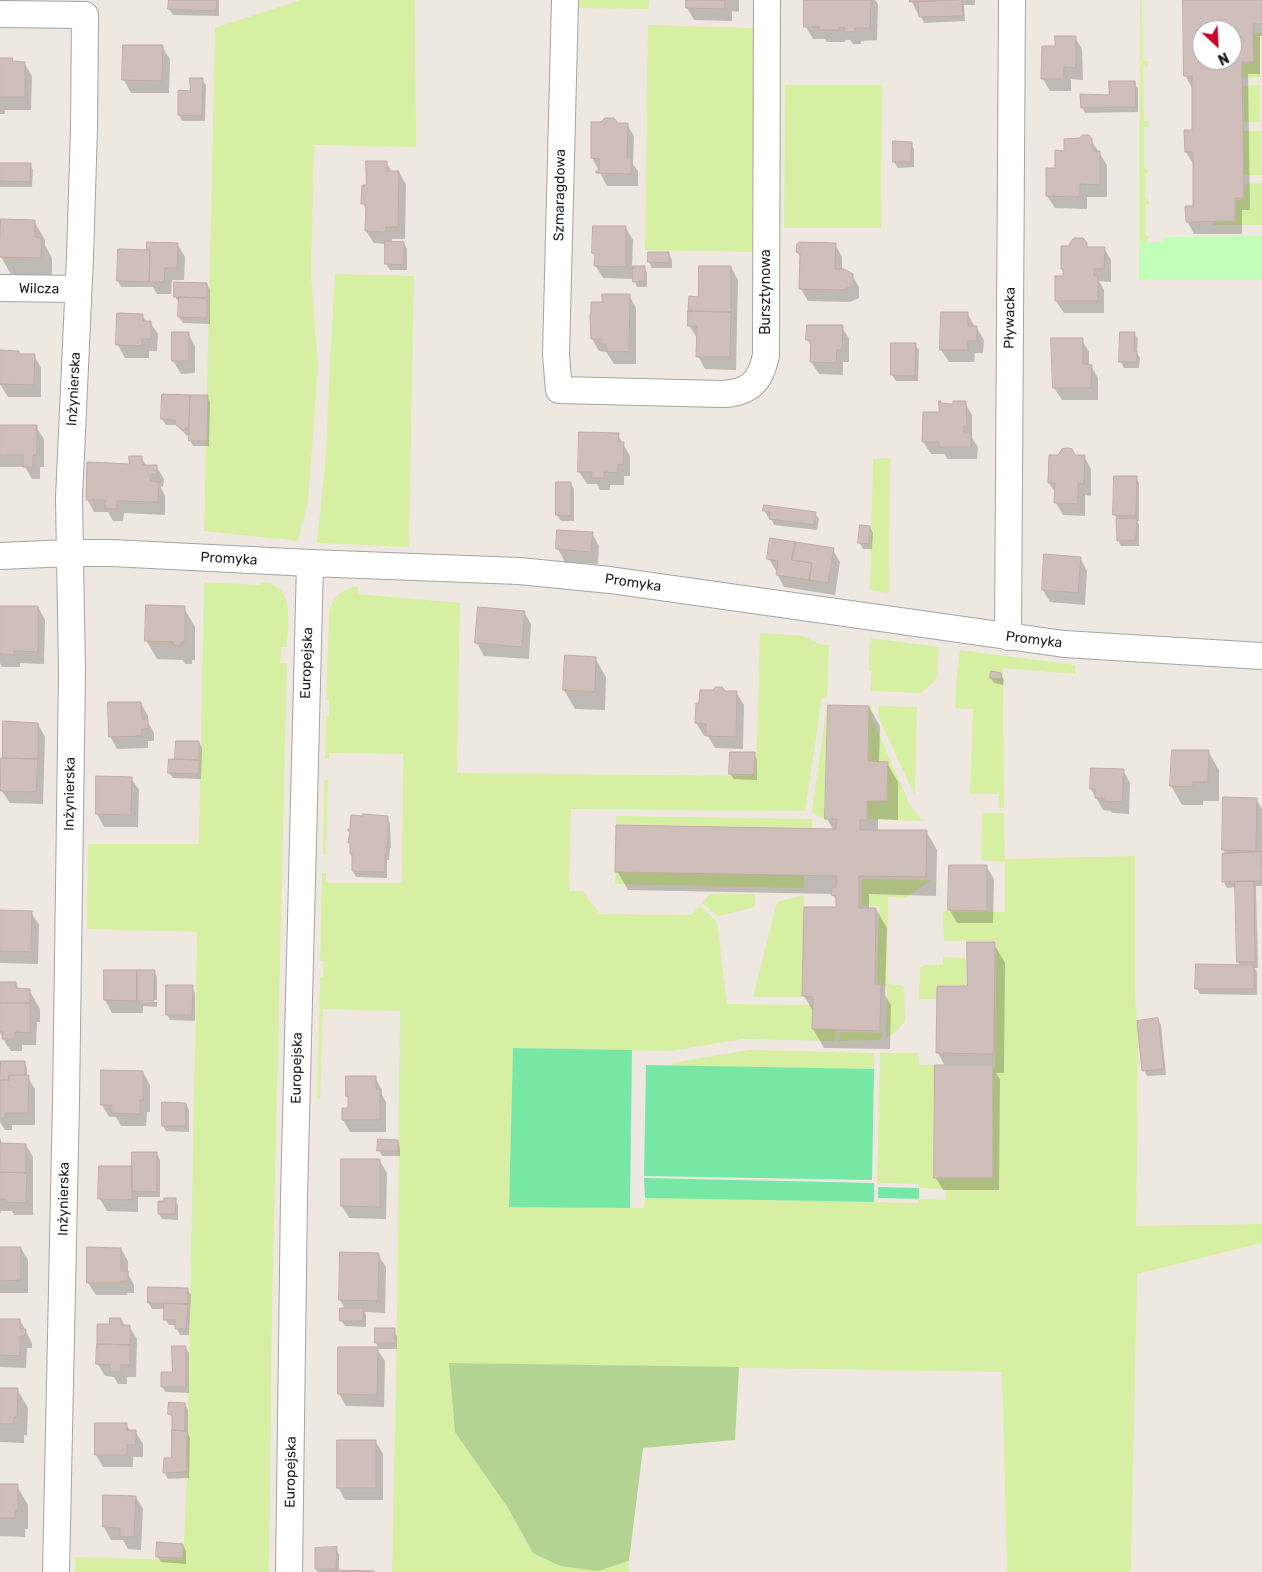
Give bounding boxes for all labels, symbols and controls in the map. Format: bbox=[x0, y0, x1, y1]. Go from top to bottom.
north arrow bbox=[1192, 20, 1242, 70]
text: N bbox=[1215, 48, 1231, 68]
street label: Szmaragdowa bbox=[551, 149, 569, 241]
street label: Bursztynowa bbox=[758, 249, 774, 335]
street label: Wilcza bbox=[19, 280, 59, 298]
street label: Pływacka bbox=[1001, 287, 1019, 349]
street label: Inżynierska bbox=[64, 352, 84, 426]
street label: Promyka bbox=[200, 549, 258, 569]
street label: Promyka bbox=[604, 571, 662, 595]
street label: Europejska bbox=[297, 627, 317, 699]
street label: Promyka bbox=[1005, 628, 1063, 652]
street label: Inżynierska bbox=[61, 757, 79, 831]
street label: Europejska bbox=[288, 1032, 306, 1104]
street label: Inżynierska bbox=[55, 1162, 73, 1236]
street label: Europejska bbox=[282, 1436, 300, 1508]

